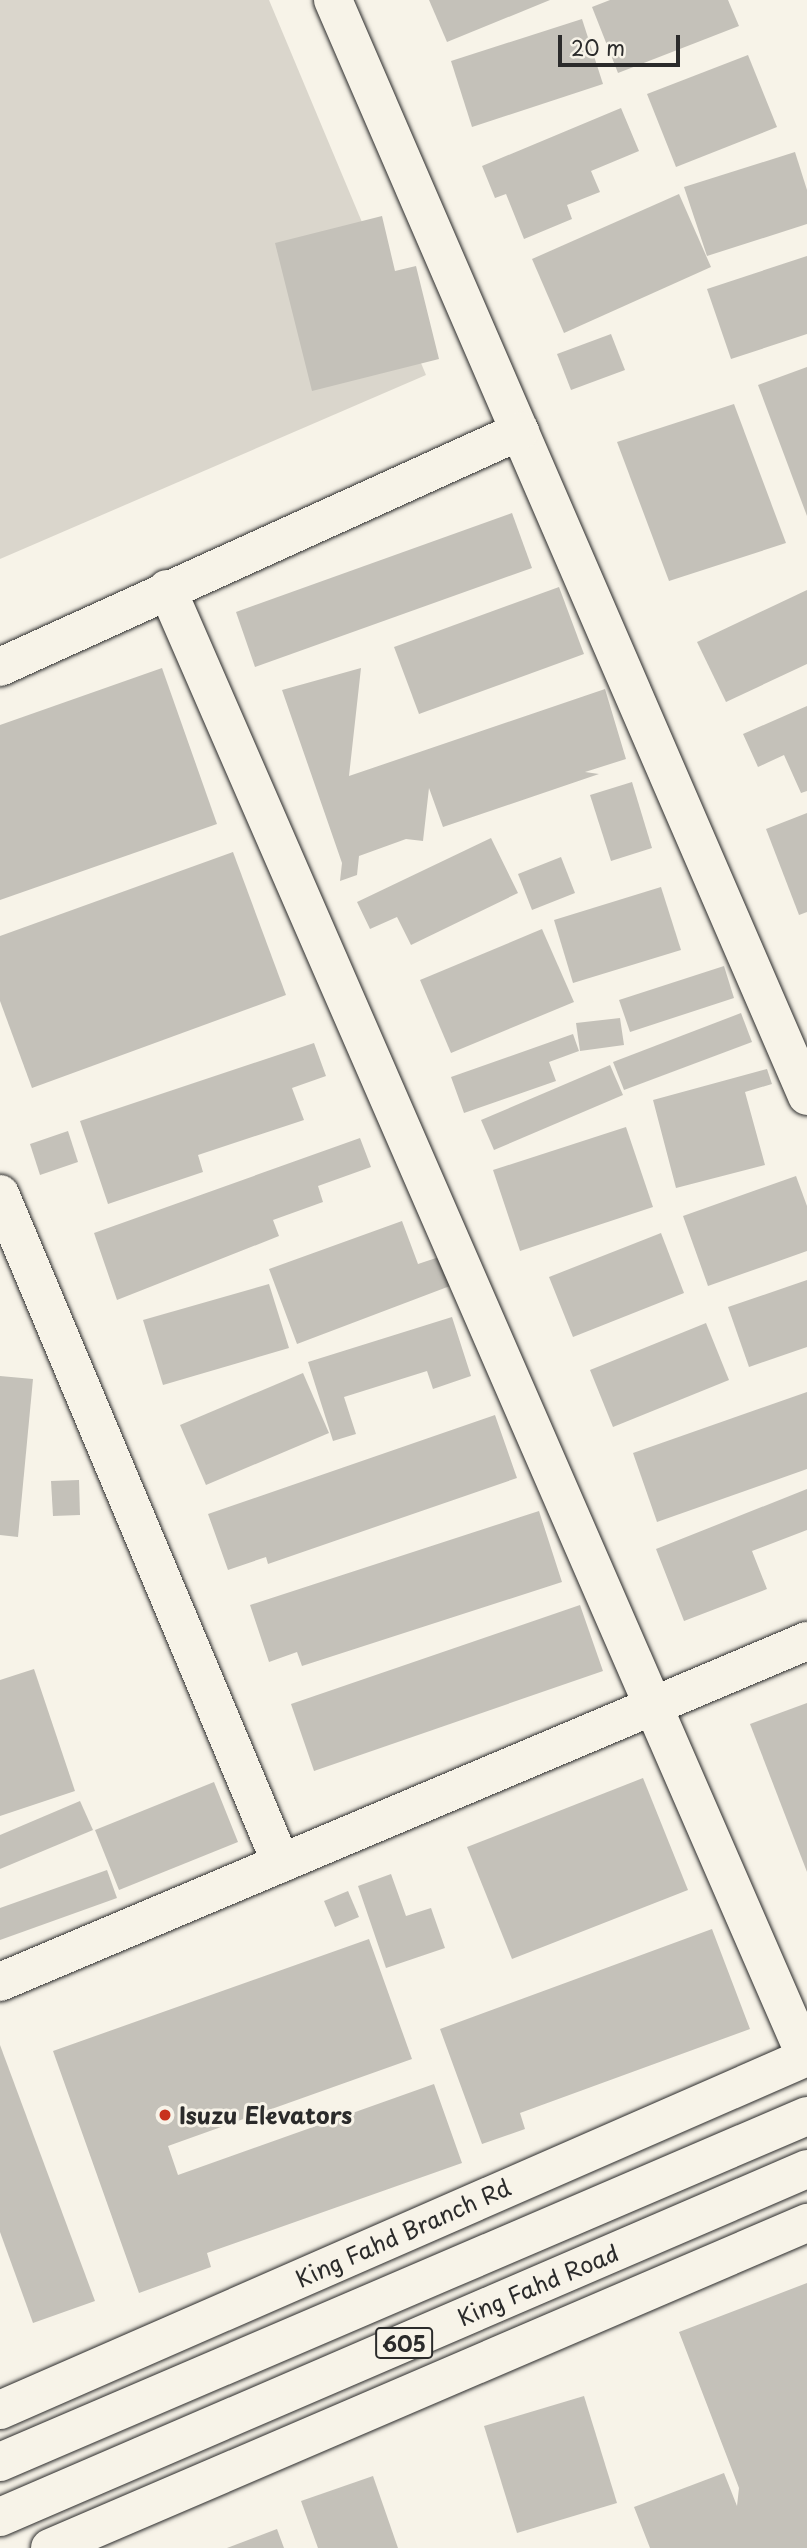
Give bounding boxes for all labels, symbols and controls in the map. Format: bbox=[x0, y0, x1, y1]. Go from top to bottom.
scale bar bbox=[562, 21, 684, 65]
text: 20 m bbox=[571, 31, 625, 63]
place label: Isuzu Elevators bbox=[179, 2101, 353, 2129]
marker: Isuzu Elevators bbox=[157, 2107, 173, 2123]
street label: King Fahd Branch Rd bbox=[291, 2173, 515, 2293]
street label: King Fahd Road bbox=[453, 2239, 623, 2331]
road number: 605 bbox=[374, 2326, 434, 2360]

